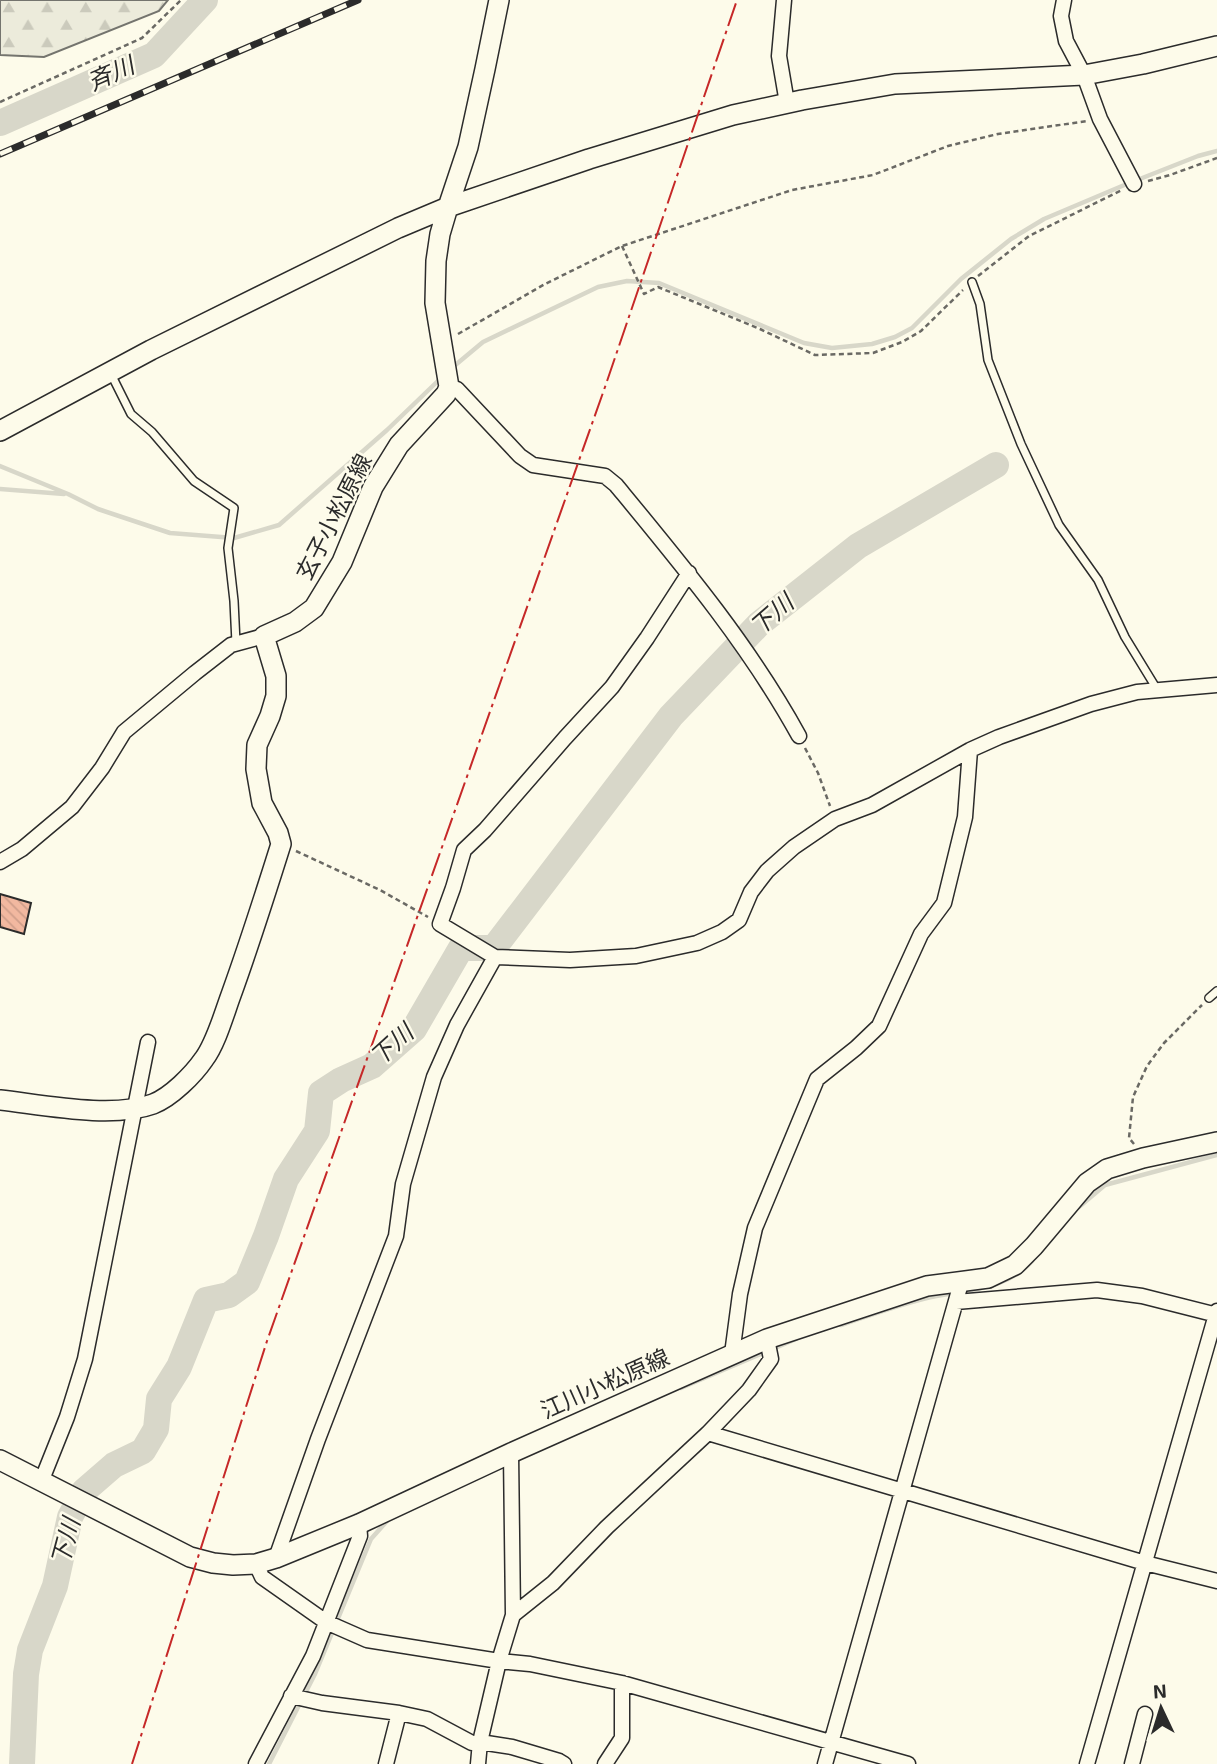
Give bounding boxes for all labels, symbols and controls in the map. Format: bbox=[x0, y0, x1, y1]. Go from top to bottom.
water label: 斉川 bbox=[83, 48, 141, 96]
street label: 玄子小松原線 bbox=[289, 449, 377, 584]
water label: 下川 bbox=[743, 585, 801, 641]
water label: 下川 bbox=[363, 1015, 421, 1071]
street label: 江川小松原線 bbox=[536, 1342, 673, 1424]
water label: 下川 bbox=[44, 1512, 86, 1569]
north arrow bbox=[1126, 1673, 1196, 1743]
text: N bbox=[1152, 1679, 1167, 1702]

